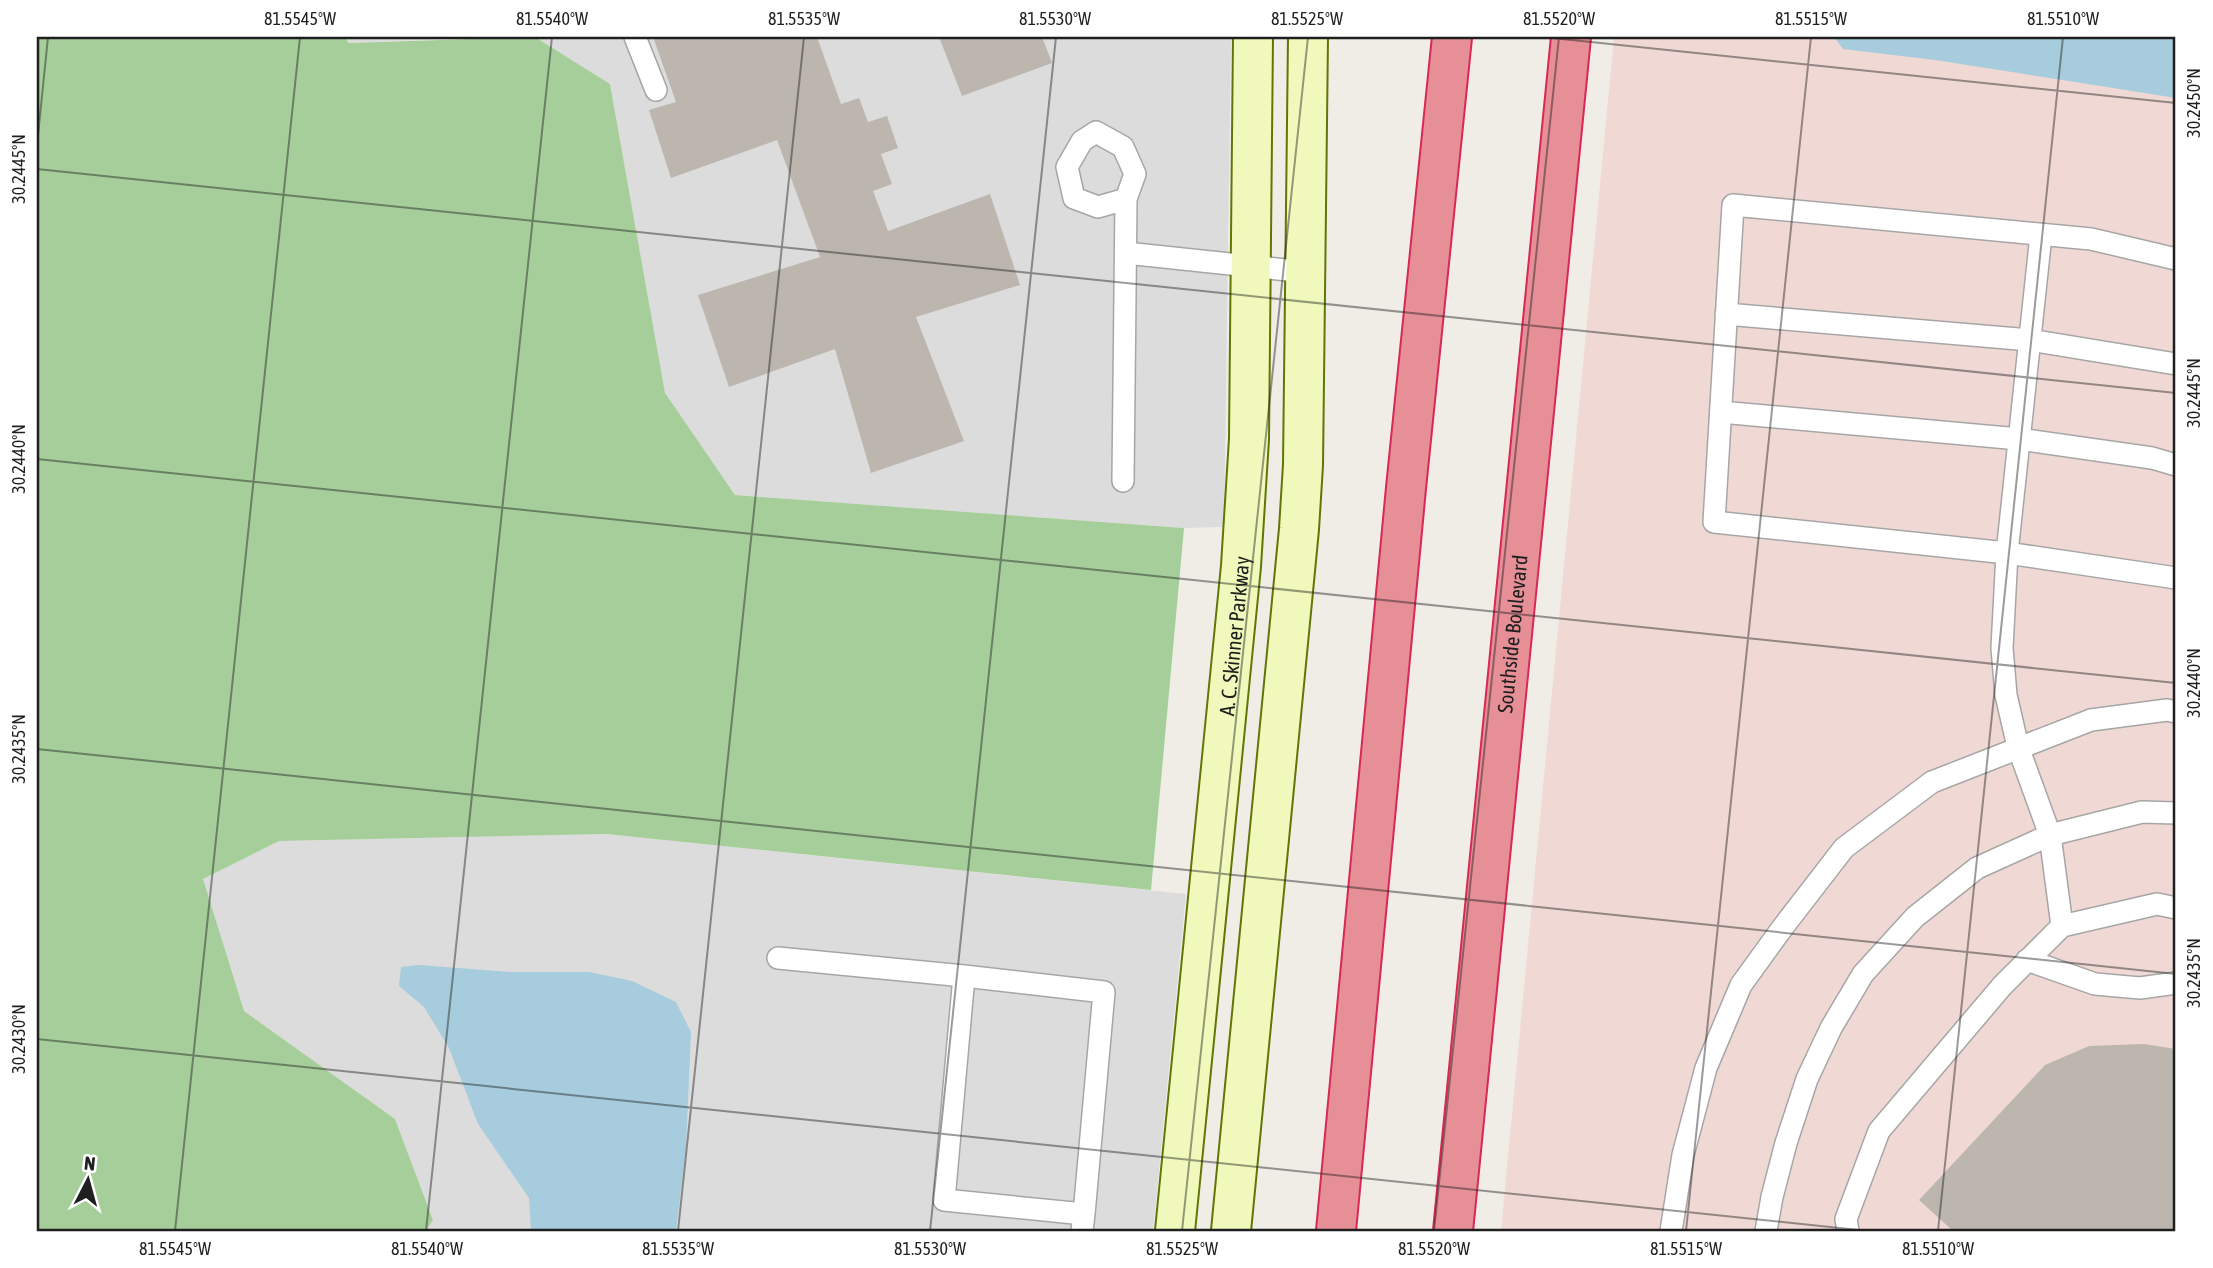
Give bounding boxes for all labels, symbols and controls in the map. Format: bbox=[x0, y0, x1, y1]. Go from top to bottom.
text: 81.5545°W bbox=[264, 8, 336, 29]
text: 81.5540°W bbox=[516, 8, 588, 29]
text: 81.5535°W bbox=[768, 8, 840, 29]
text: 81.5530°W bbox=[1019, 8, 1091, 29]
text: 81.5525°W bbox=[1271, 8, 1343, 29]
text: 81.5520°W bbox=[1523, 8, 1595, 29]
text: 81.5515°W bbox=[1775, 8, 1847, 29]
text: 81.5510°W bbox=[2027, 8, 2099, 29]
text: 30.2450°N bbox=[2183, 68, 2204, 138]
text: 30.2445°N bbox=[8, 134, 29, 204]
text: 30.2445°N bbox=[2183, 358, 2204, 428]
text: 30.2440°N bbox=[8, 424, 29, 494]
street label: Southside Boulevard bbox=[1492, 554, 1532, 714]
street label: A. C. Skinner Parkway bbox=[1214, 555, 1254, 717]
text: 30.2440°N bbox=[2183, 648, 2204, 718]
text: 30.2435°N bbox=[8, 714, 29, 784]
text: 30.2435°N bbox=[2183, 938, 2204, 1008]
text: 30.2430°N bbox=[8, 1004, 29, 1074]
north arrow bbox=[52, 1146, 122, 1216]
text: N bbox=[83, 1152, 97, 1175]
text: 81.5545°W bbox=[139, 1238, 211, 1259]
text: 81.5540°W bbox=[391, 1238, 463, 1259]
text: 81.5535°W bbox=[642, 1238, 714, 1259]
text: 81.5530°W bbox=[894, 1238, 966, 1259]
text: 81.5525°W bbox=[1146, 1238, 1218, 1259]
text: 81.5520°W bbox=[1398, 1238, 1470, 1259]
text: 81.5515°W bbox=[1650, 1238, 1722, 1259]
text: 81.5510°W bbox=[1902, 1238, 1974, 1259]

